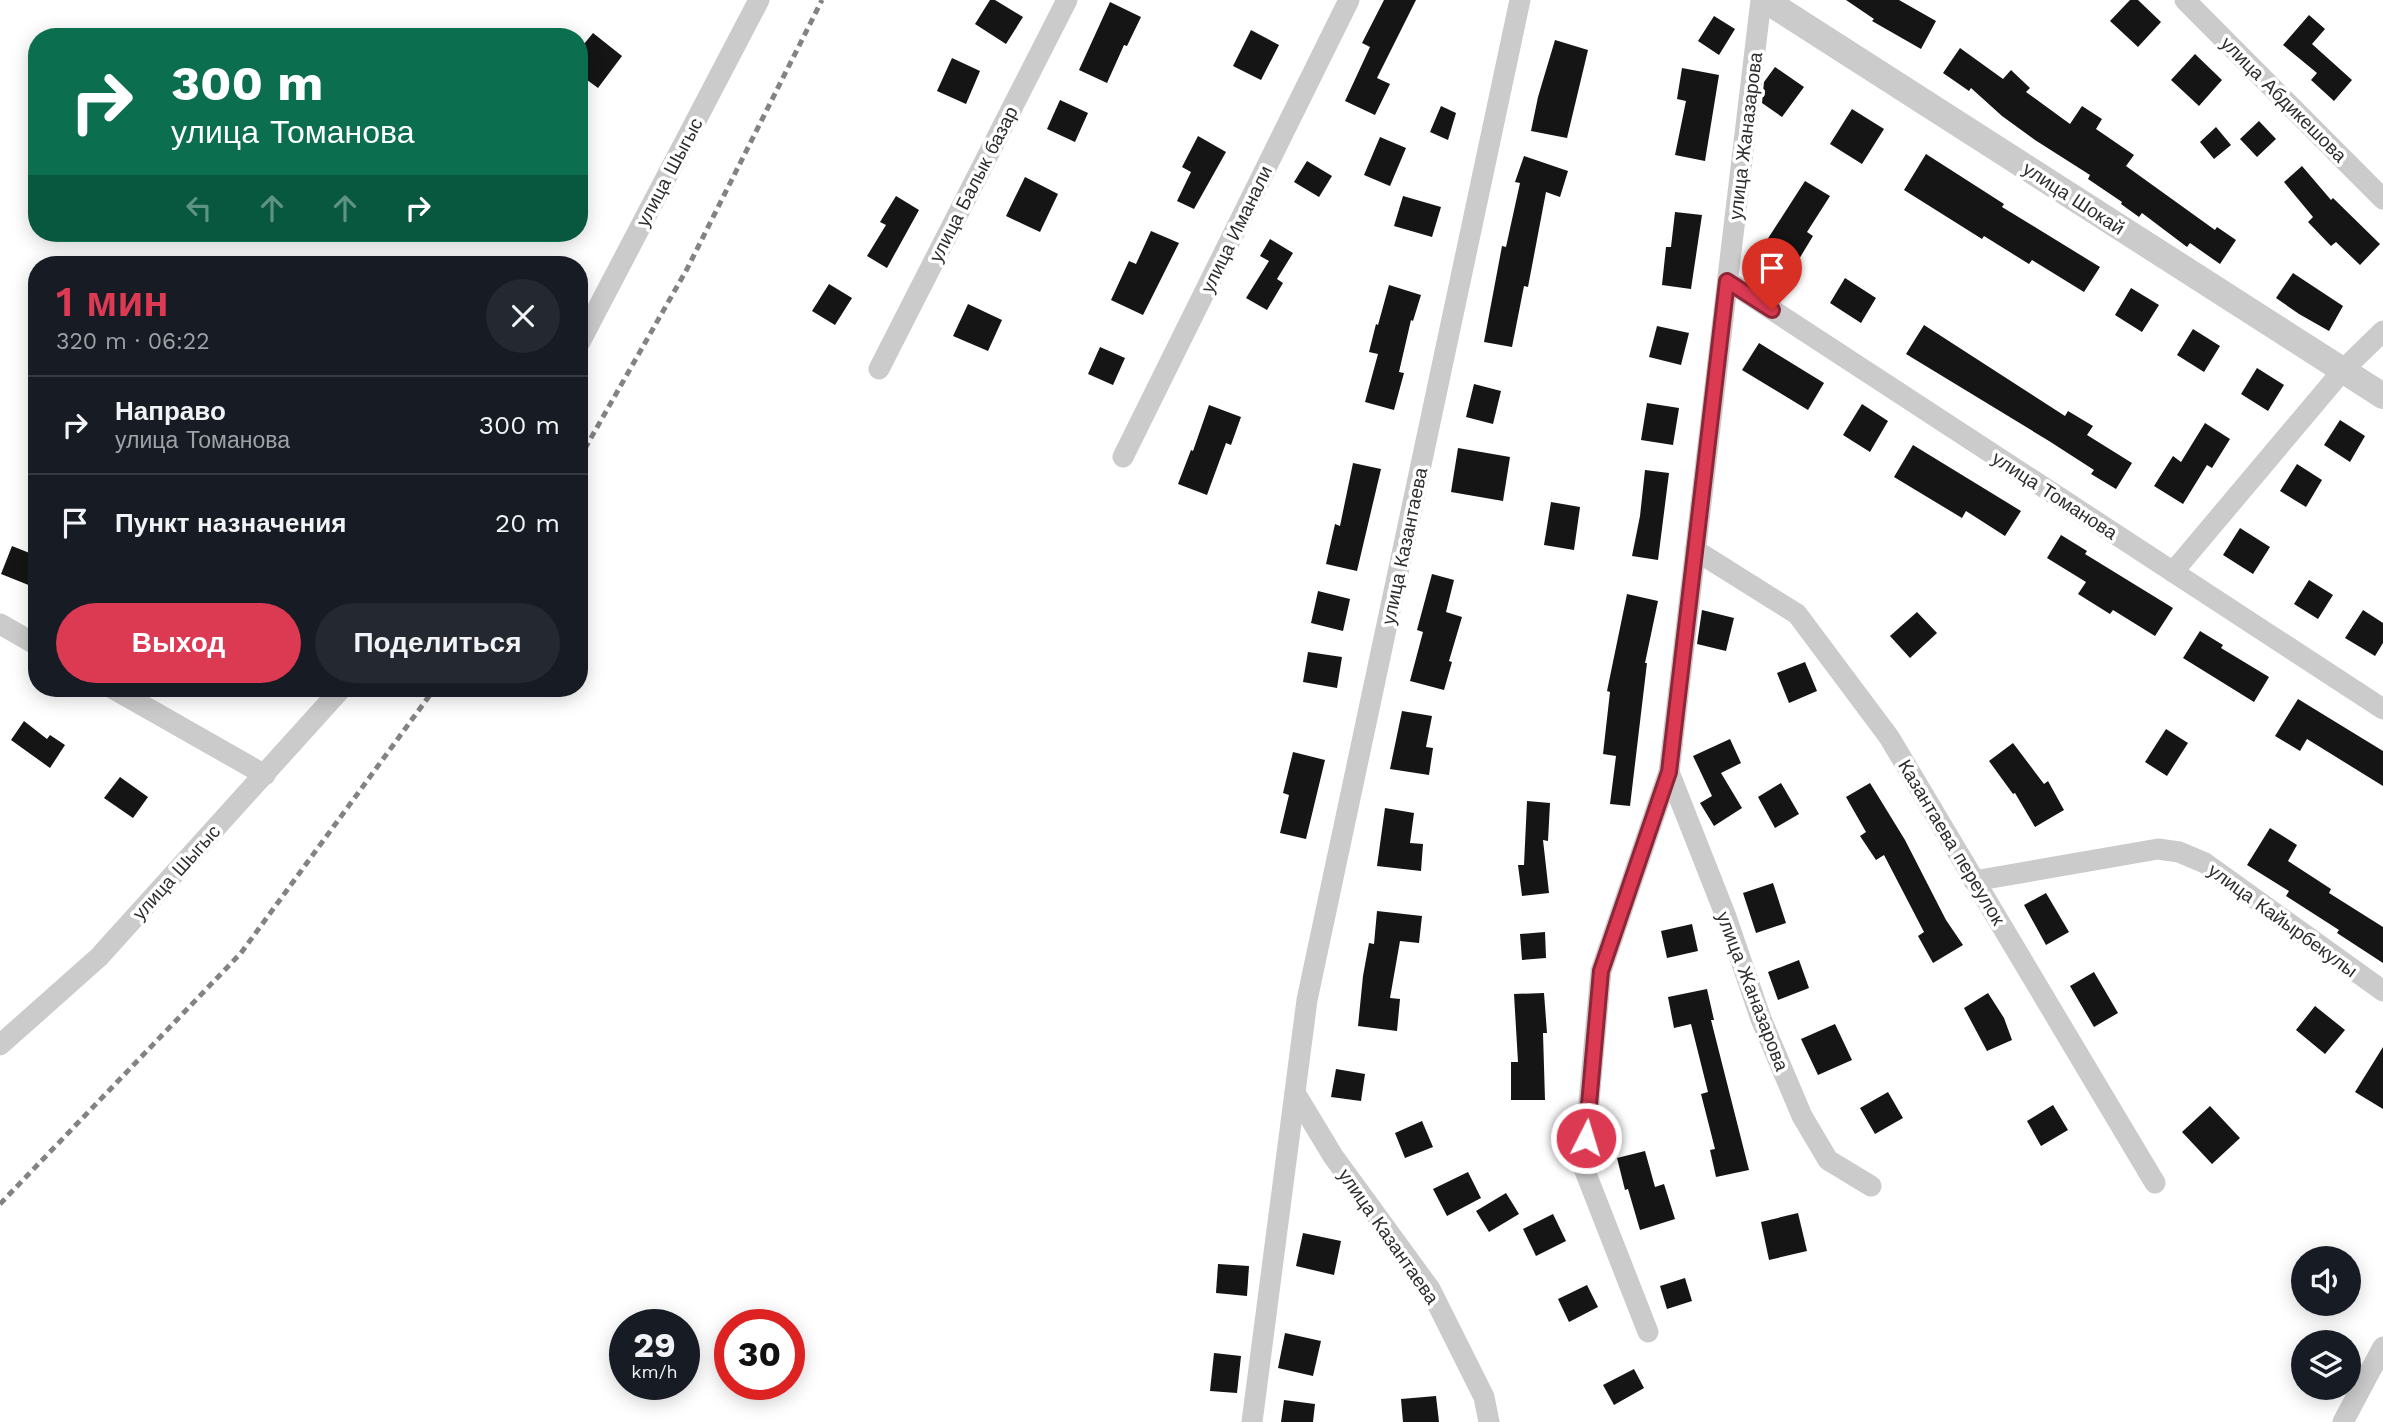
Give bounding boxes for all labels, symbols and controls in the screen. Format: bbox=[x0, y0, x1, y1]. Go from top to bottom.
street label: улица Абдикешова bbox=[2216, 32, 2352, 167]
street label: улица Жаназарова bbox=[1724, 50, 1767, 221]
text: 300 m bbox=[171, 54, 323, 112]
icon: right bbox=[56, 56, 147, 147]
street label: улица Балык базар bbox=[924, 102, 1023, 266]
text: улица Томанова bbox=[171, 113, 414, 151]
street label: улица Шыгыс bbox=[631, 114, 708, 231]
street label: улица Шокай bbox=[2019, 157, 2129, 240]
street label: улица Иманали bbox=[1196, 162, 1277, 297]
icon: left bbox=[180, 189, 218, 227]
icon: ahead bbox=[253, 189, 291, 227]
icon: ahead bbox=[326, 189, 364, 227]
icon: right bbox=[399, 189, 437, 227]
pin bbox=[1742, 238, 1802, 310]
icon: arrive bbox=[1753, 249, 1791, 287]
text: 1 мин bbox=[56, 277, 169, 326]
button: close bbox=[486, 279, 560, 353]
text: 320 m · 06:22 bbox=[56, 328, 210, 355]
text: Направо bbox=[115, 396, 226, 426]
icon: right bbox=[56, 406, 94, 444]
text: 300 m bbox=[479, 410, 560, 440]
text: улица Томанова bbox=[115, 427, 290, 454]
street label: улица Томанова bbox=[1988, 446, 2122, 545]
street label: улица Казантаева bbox=[1377, 465, 1432, 627]
icon: arrive bbox=[56, 504, 94, 542]
text: Пункт назначения bbox=[115, 508, 346, 538]
text: 20 m bbox=[495, 508, 560, 538]
button: Выход bbox=[56, 603, 301, 683]
button: Поделиться bbox=[315, 603, 560, 683]
street label: Казантаева переулок bbox=[1893, 755, 2010, 930]
street label: улица Шыгыс bbox=[128, 820, 225, 925]
street label: улица Кайырбекулы bbox=[2204, 859, 2362, 982]
street label: улица Жаназарова bbox=[1712, 908, 1794, 1074]
position arrow bbox=[1549, 1101, 1623, 1175]
street label: улица Казантаева bbox=[1333, 1164, 1444, 1309]
map controls bbox=[2291, 1246, 2361, 1400]
button: sound bbox=[2291, 1246, 2361, 1316]
speed limit sign: 30 bbox=[714, 1309, 805, 1400]
text: 29 bbox=[633, 1324, 676, 1366]
button: layers bbox=[2291, 1330, 2361, 1400]
text: km/h bbox=[631, 1361, 678, 1382]

